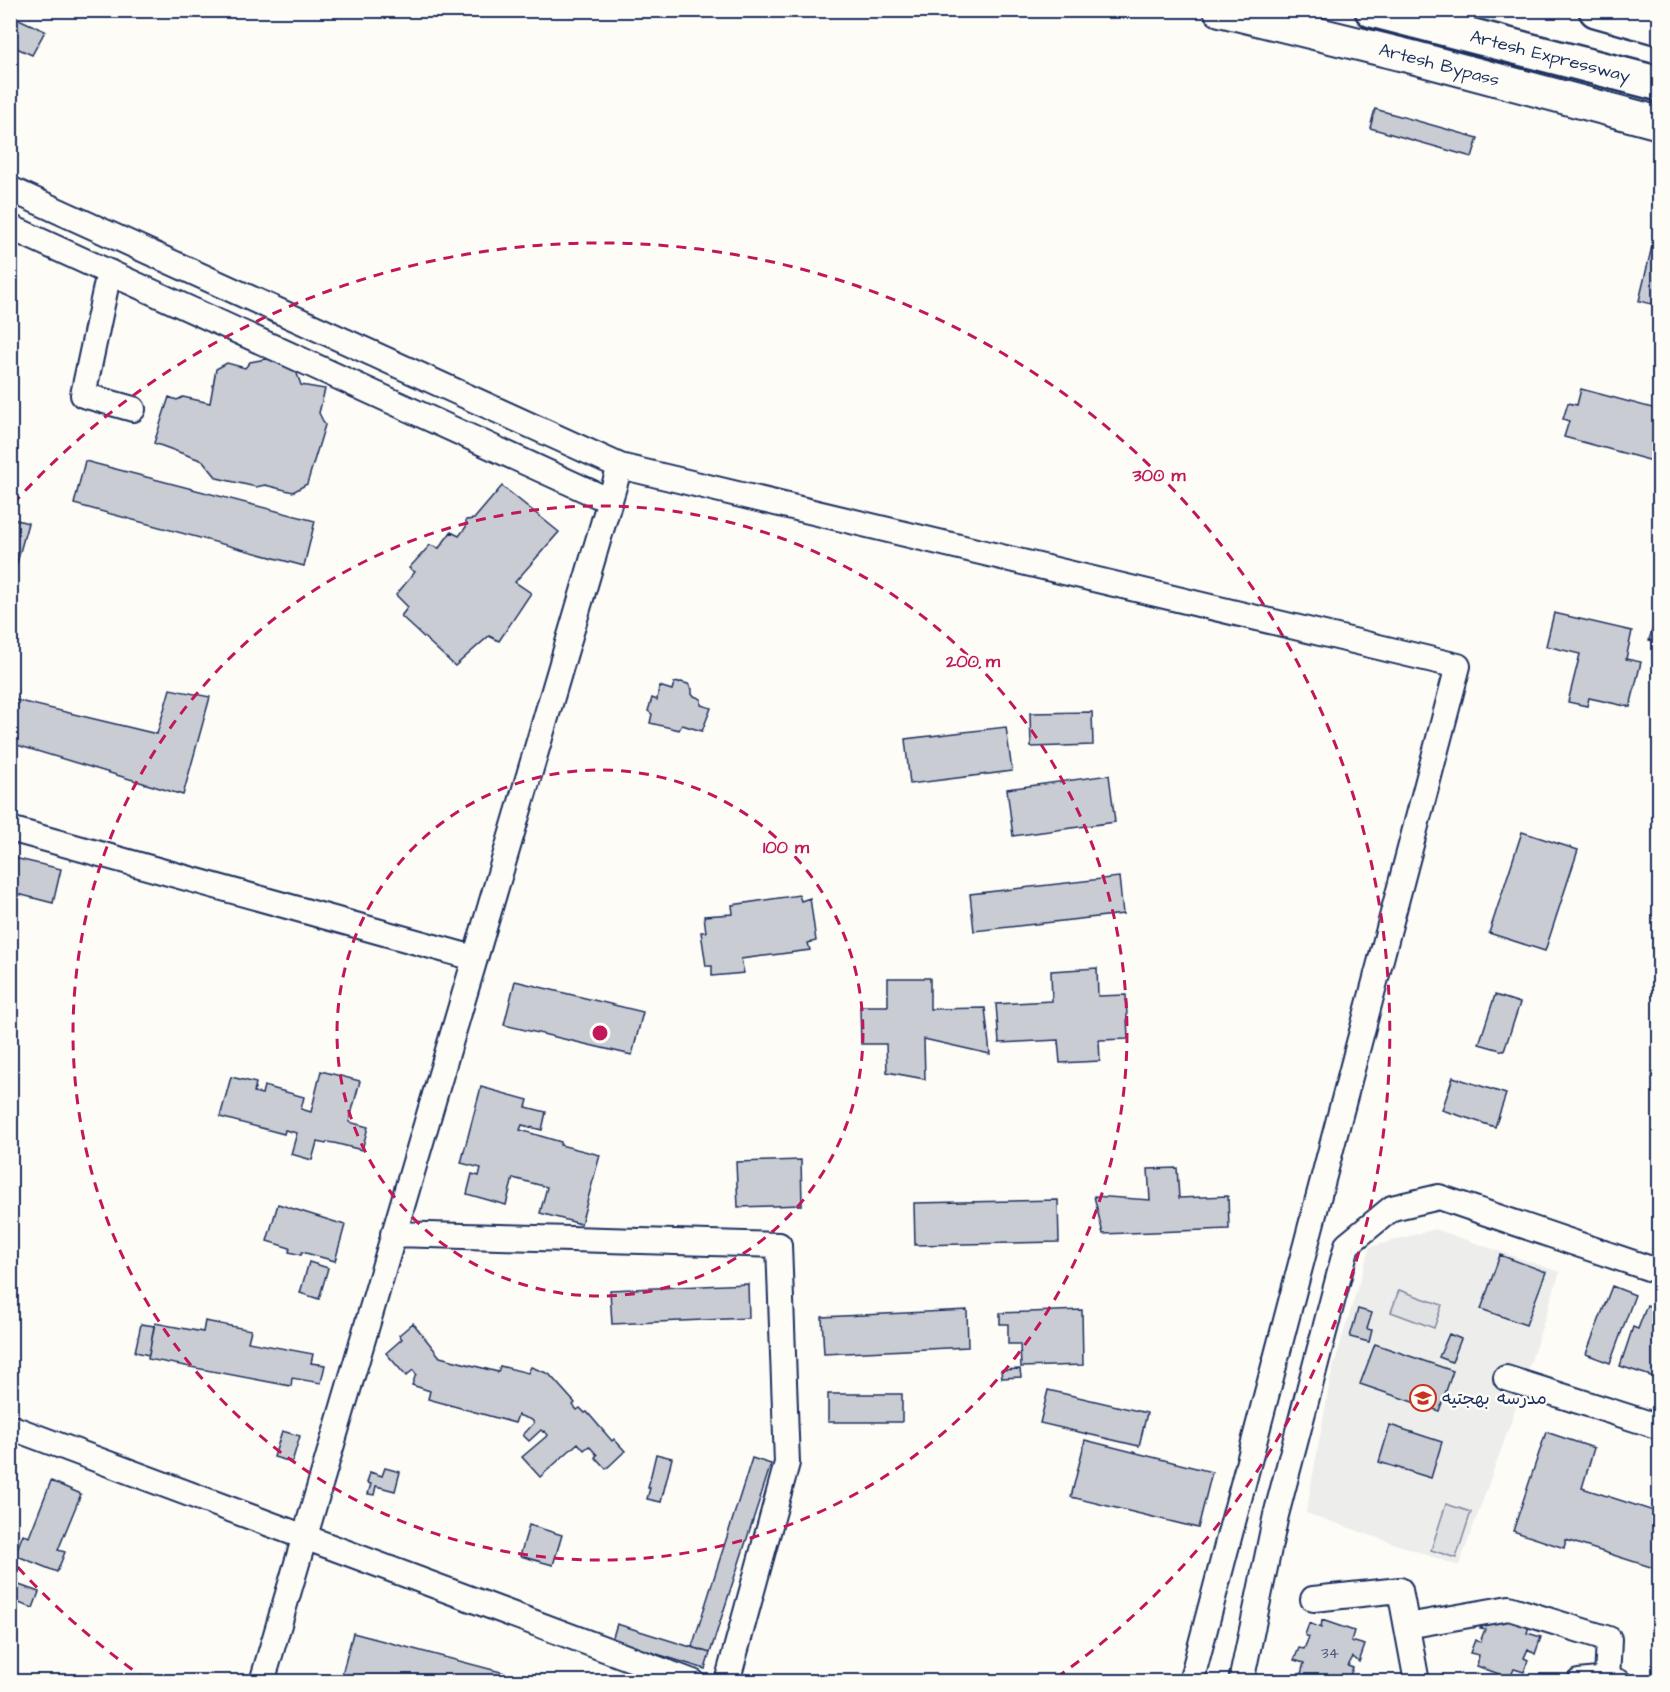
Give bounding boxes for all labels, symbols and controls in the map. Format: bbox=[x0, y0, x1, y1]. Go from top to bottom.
street label: Artesh Expressway bbox=[1467, 24, 1633, 90]
street label: Artesh Bypass bbox=[1376, 37, 1502, 93]
text: 300 m bbox=[1131, 463, 1187, 488]
text: 200 m bbox=[945, 649, 1001, 674]
text: 100 m bbox=[763, 835, 810, 860]
centre of rings bbox=[590, 1023, 610, 1043]
school or university icon: مدرسه بهجتیه bbox=[1408, 1383, 1438, 1413]
place label: مدرسه بهجتیه bbox=[1442, 1386, 1547, 1411]
house number: 34 bbox=[1321, 1643, 1339, 1664]

